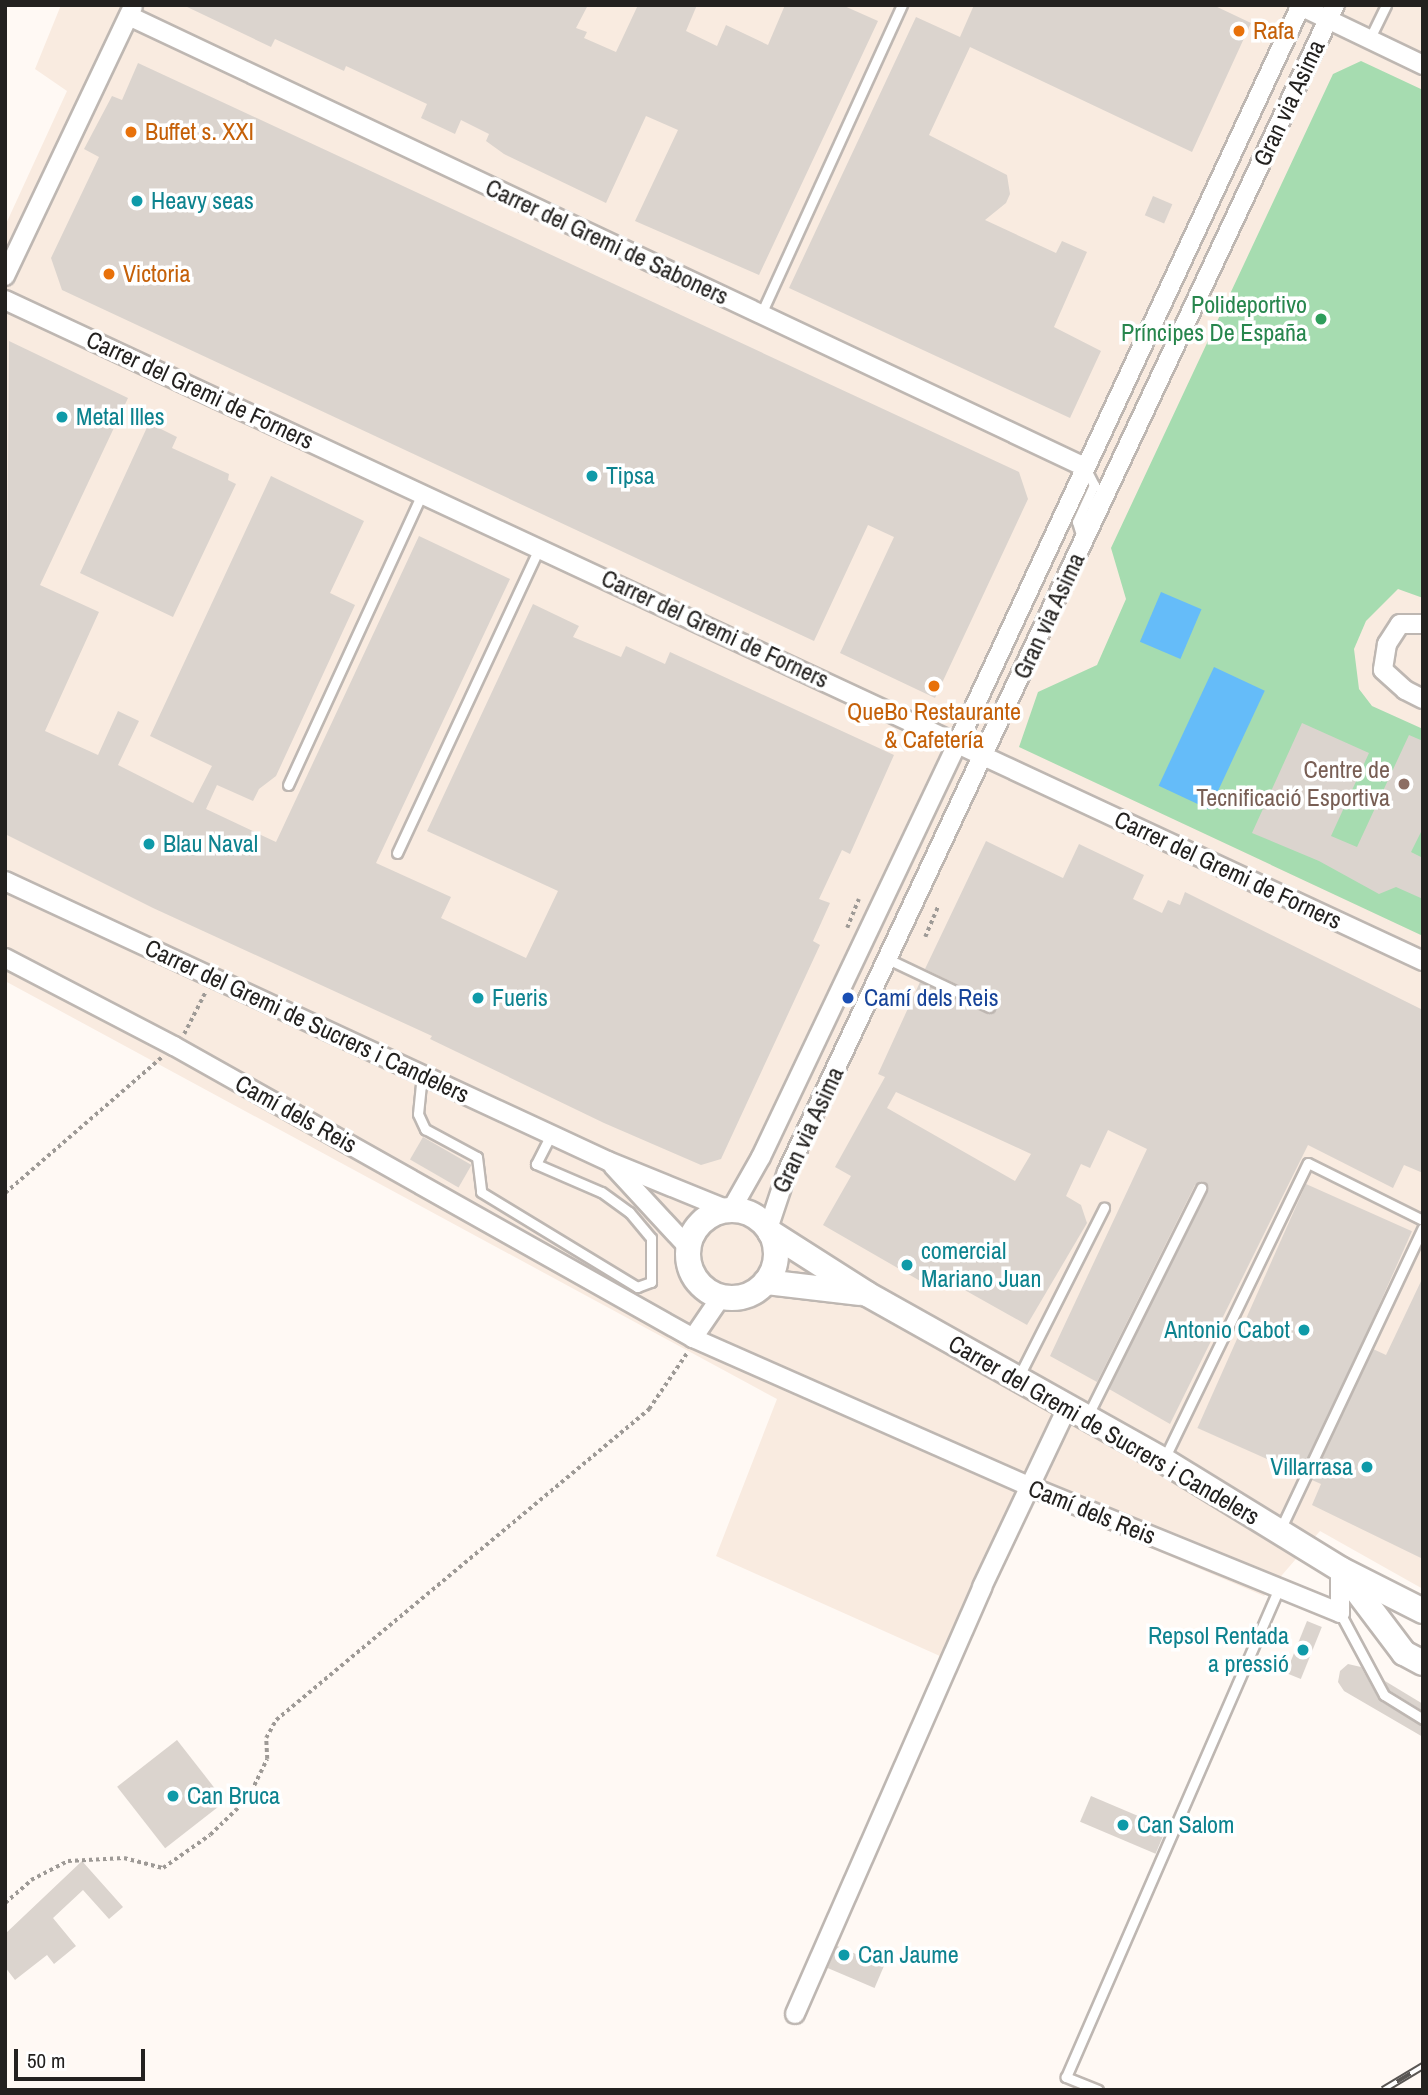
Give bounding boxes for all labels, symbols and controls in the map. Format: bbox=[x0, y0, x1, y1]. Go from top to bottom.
place label: Rafa bbox=[1253, 17, 1295, 45]
marker: Rafa bbox=[1231, 23, 1247, 39]
street label: Gran via Asima bbox=[1247, 35, 1331, 171]
place label: Buffet s. XXI bbox=[145, 118, 254, 146]
marker: Buffet s. XXI bbox=[123, 124, 139, 140]
street label: Carrer del Gremi de Saboners bbox=[481, 173, 733, 311]
place label: Heavy seas bbox=[151, 187, 254, 215]
marker: Heavy seas bbox=[129, 193, 145, 209]
place label: Victoria bbox=[123, 260, 190, 288]
marker: Victoria bbox=[101, 266, 117, 282]
place label: Polideportivo Príncipes De España bbox=[1121, 291, 1307, 347]
marker: Polideportivo Príncipes De España bbox=[1313, 311, 1329, 327]
street label: Carrer del Gremi de Forners bbox=[82, 325, 318, 455]
place label: Metal Illes bbox=[76, 403, 165, 431]
marker: Metal Illes bbox=[54, 409, 70, 425]
place label: Tipsa bbox=[606, 462, 655, 490]
marker: Tipsa bbox=[584, 468, 600, 484]
street label: Gran via Asima bbox=[1007, 548, 1091, 684]
street label: Carrer del Gremi de Forners bbox=[597, 564, 833, 694]
marker: QueBo Restaurante & Cafetería bbox=[926, 678, 942, 694]
place label: QueBo Restaurante & Cafetería bbox=[847, 698, 1021, 754]
place label: Centre de Tecnificació Esportiva bbox=[1196, 756, 1390, 812]
marker: Centre de Tecnificació Esportiva bbox=[1396, 776, 1412, 792]
street label: Carrer del Gremi de Forners bbox=[1110, 805, 1346, 935]
place label: Blau Naval bbox=[163, 830, 258, 858]
marker: Blau Naval bbox=[141, 836, 157, 852]
street label: Carrer del Gremi de Sucrers i Candelers bbox=[140, 933, 474, 1109]
place label: Fueris bbox=[492, 984, 548, 1012]
place label: Camí dels Reis bbox=[864, 984, 999, 1012]
marker: Camí dels Reis bbox=[838, 988, 858, 1008]
marker: Fueris bbox=[470, 990, 486, 1006]
street label: Gran via Asima bbox=[766, 1062, 850, 1198]
street label: Camí dels Reis bbox=[230, 1069, 362, 1159]
place label: comercial Mariano Juan bbox=[921, 1237, 1041, 1293]
marker: comercial Mariano Juan bbox=[899, 1257, 915, 1273]
place label: Antonio Cabot bbox=[1164, 1316, 1290, 1344]
marker: Antonio Cabot bbox=[1296, 1322, 1312, 1338]
street label: Carrer del Gremi de Sucrers i Candelers bbox=[943, 1329, 1265, 1531]
place label: Villarrasa bbox=[1270, 1453, 1353, 1481]
marker: Villarrasa bbox=[1359, 1459, 1375, 1475]
street label: Camí dels Reis bbox=[1024, 1473, 1160, 1551]
place label: Repsol Rentada a pressió bbox=[1148, 1622, 1289, 1678]
marker: Repsol Rentada a pressió bbox=[1295, 1642, 1311, 1658]
place label: Can Bruca bbox=[187, 1782, 280, 1810]
marker: Can Bruca bbox=[165, 1788, 181, 1804]
place label: Can Salom bbox=[1137, 1811, 1234, 1839]
marker: Can Salom bbox=[1115, 1817, 1131, 1833]
place label: Can Jaume bbox=[858, 1941, 959, 1969]
marker: Can Jaume bbox=[836, 1947, 852, 1963]
scale bar bbox=[18, 2036, 149, 2080]
text: 50 m bbox=[27, 2046, 65, 2075]

